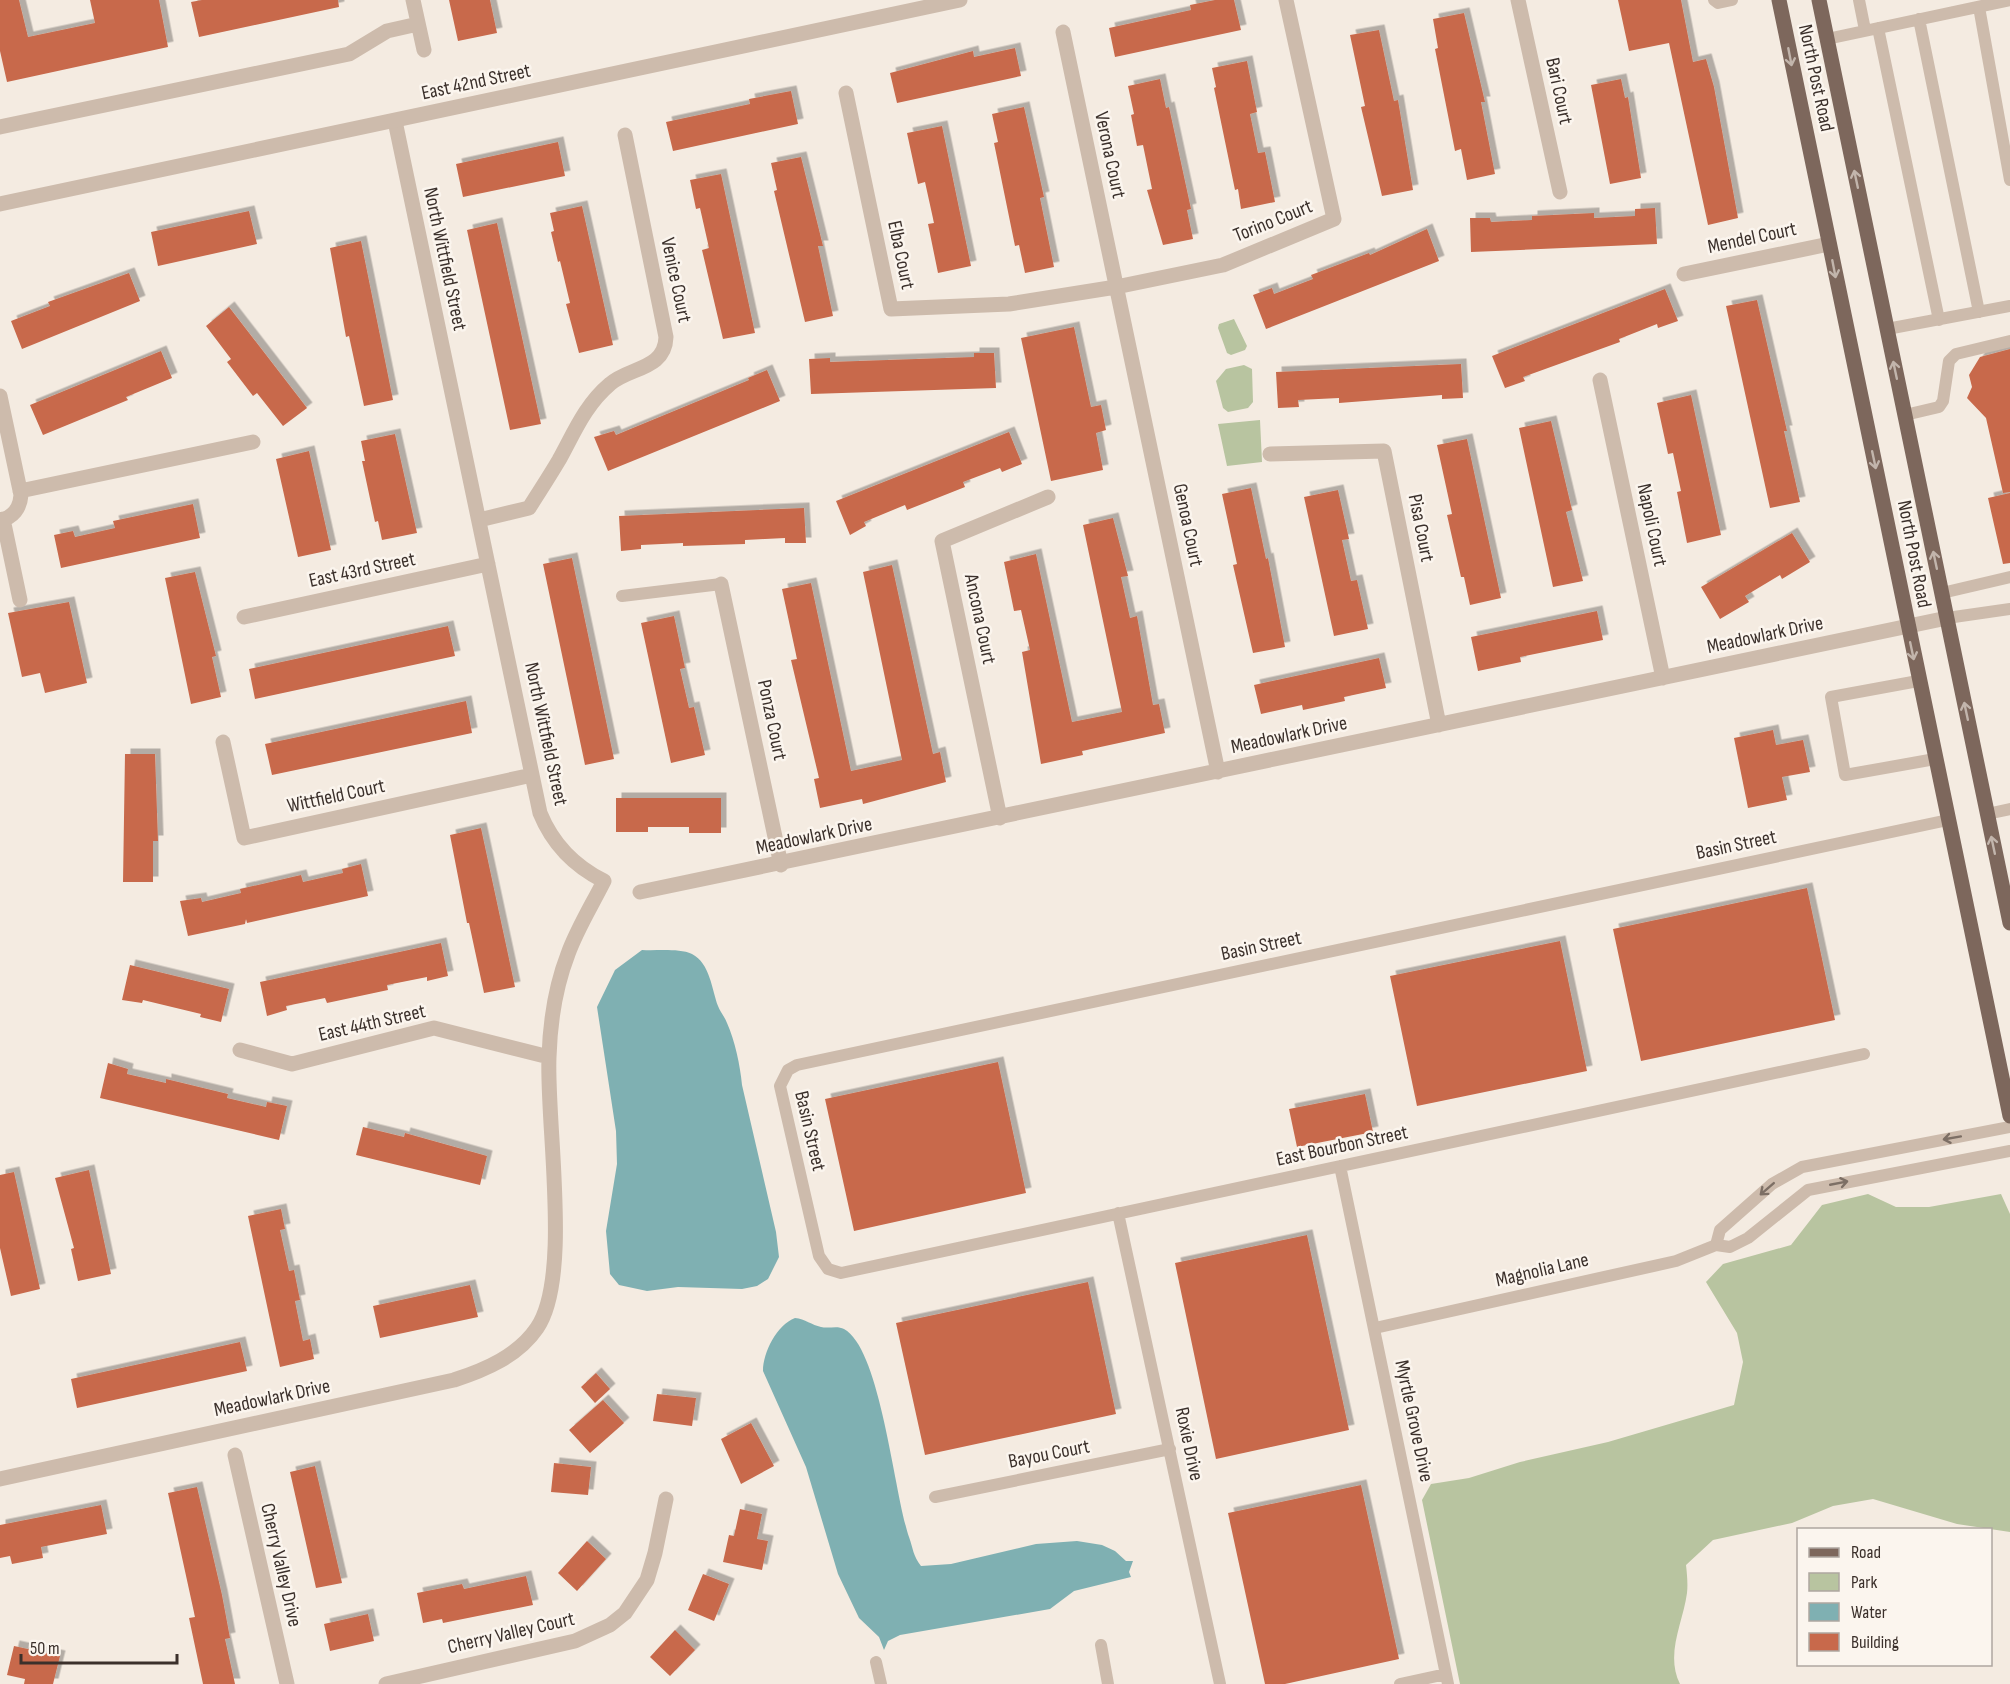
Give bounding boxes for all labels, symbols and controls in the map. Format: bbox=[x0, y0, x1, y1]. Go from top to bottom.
street label: North Post Road bbox=[1793, 22, 1839, 134]
one-way arrow bbox=[1785, 47, 1796, 67]
street label: Bari Court bbox=[1540, 55, 1578, 127]
street label: East 42nd Street bbox=[419, 59, 533, 105]
street label: Verona Court bbox=[1089, 110, 1131, 200]
one-way arrow bbox=[1849, 169, 1861, 188]
street label: North Wittfield Street bbox=[418, 185, 472, 333]
street label: Torino Court bbox=[1230, 194, 1316, 248]
street label: Mendel Court bbox=[1705, 217, 1799, 259]
street label: Elba Court bbox=[882, 219, 920, 291]
street label: Venice Court bbox=[655, 235, 697, 325]
one-way arrow bbox=[1829, 258, 1840, 278]
one-way arrow bbox=[1889, 360, 1901, 379]
one-way arrow bbox=[1869, 449, 1880, 469]
street label: Genoa Court bbox=[1168, 481, 1208, 569]
street label: Napoli Court bbox=[1632, 482, 1672, 568]
street label: Pisa Court bbox=[1403, 492, 1439, 564]
street label: North Post Road bbox=[1892, 498, 1936, 610]
street label: East 43rd Street bbox=[307, 547, 417, 593]
one-way arrow bbox=[1929, 551, 1940, 571]
street label: Ancona Court bbox=[959, 571, 1001, 666]
street label: Meadowlark Drive bbox=[1705, 611, 1825, 659]
one-way arrow bbox=[1907, 641, 1918, 660]
street label: North Wittfield Street bbox=[519, 660, 573, 808]
street label: Ponza Court bbox=[752, 678, 792, 762]
one-way arrow bbox=[1960, 701, 1971, 721]
street label: Meadowlark Drive bbox=[1229, 711, 1349, 759]
street label: Wittfield Court bbox=[285, 774, 387, 818]
street label: Meadowlark Drive bbox=[754, 812, 874, 860]
street label: Basin Street bbox=[1694, 825, 1778, 865]
one-way arrow bbox=[1987, 835, 1998, 855]
street label: Basin Street bbox=[1219, 926, 1303, 966]
street label: East 44th Street bbox=[316, 999, 428, 1047]
street label: Basin Street bbox=[789, 1089, 831, 1173]
street label: East Bourbon Street bbox=[1274, 1120, 1410, 1172]
one-way arrow bbox=[1943, 1133, 1963, 1144]
one-way arrow bbox=[1828, 1177, 1848, 1188]
one-way arrow bbox=[1760, 1182, 1775, 1196]
street label: Magnolia Lane bbox=[1493, 1248, 1591, 1292]
street label: Myrtle Grove Drive bbox=[1389, 1358, 1439, 1484]
street label: Meadowlark Drive bbox=[212, 1374, 332, 1422]
street label: Roxie Drive bbox=[1170, 1405, 1208, 1483]
street label: Bayou Court bbox=[1006, 1434, 1092, 1474]
street label: Cherry Valley Drive bbox=[255, 1501, 307, 1629]
legend bbox=[1797, 1528, 1992, 1666]
text: Road bbox=[1851, 1542, 1881, 1563]
text: Park bbox=[1851, 1572, 1877, 1593]
text: Water bbox=[1851, 1602, 1887, 1623]
street label: Cherry Valley Court bbox=[445, 1607, 577, 1659]
scale bar bbox=[21, 1627, 177, 1665]
text: Building bbox=[1851, 1632, 1899, 1653]
text: 50 m bbox=[30, 1638, 60, 1659]

